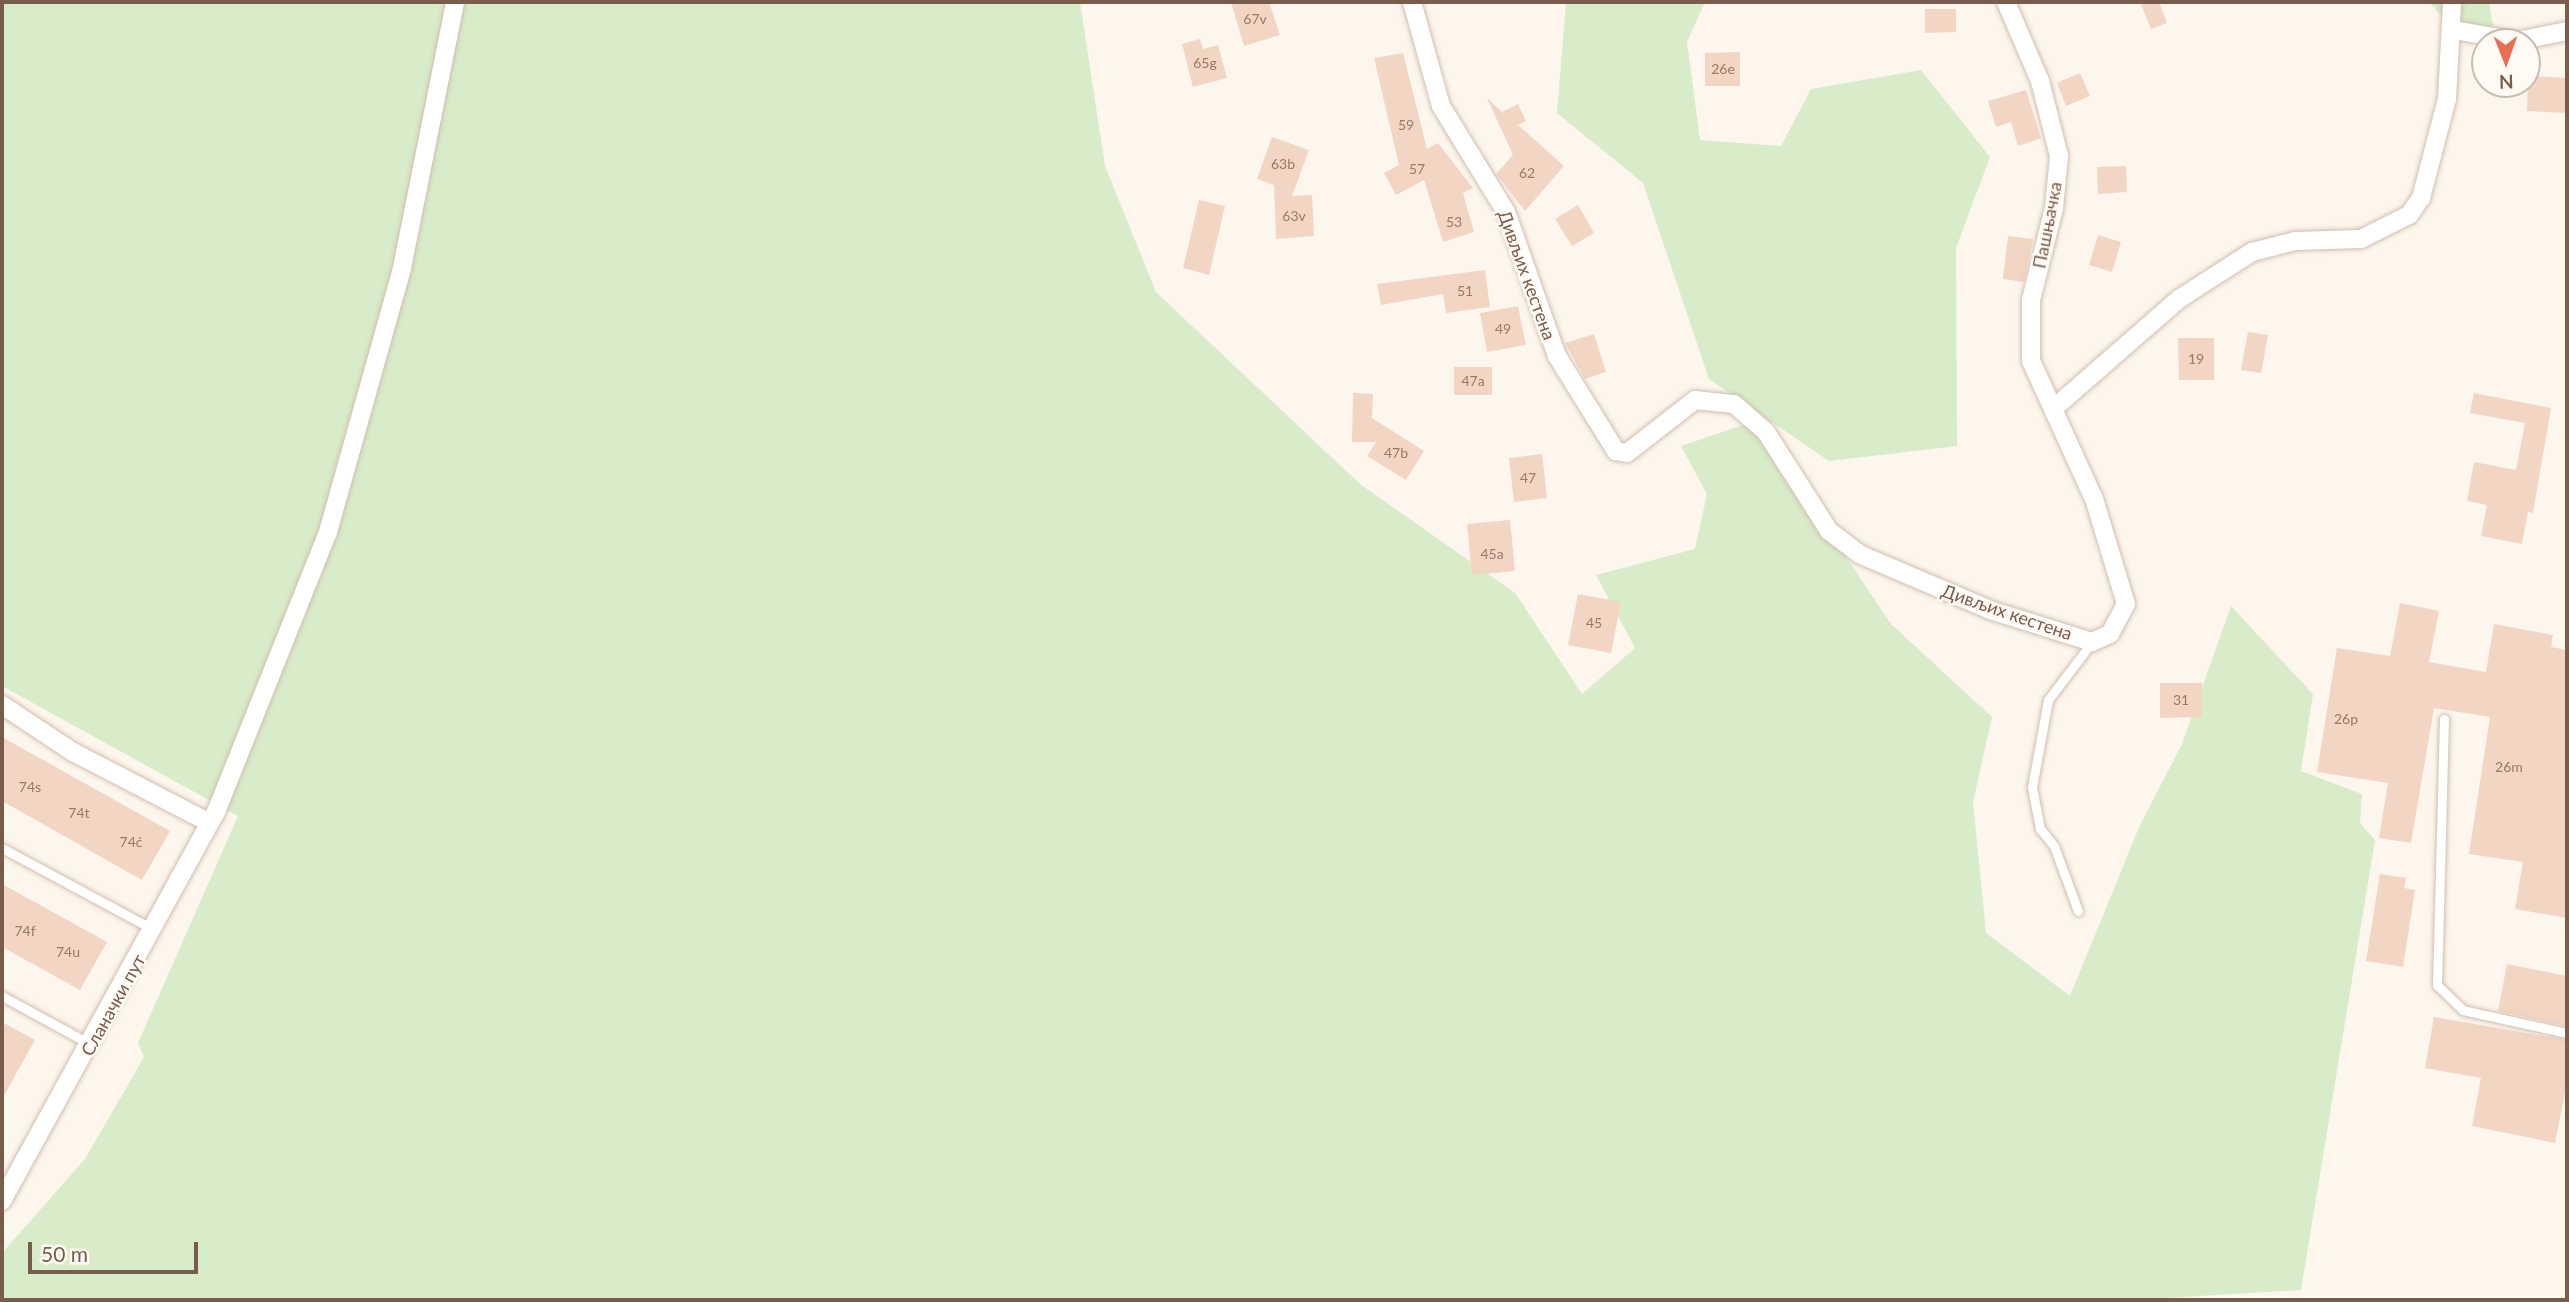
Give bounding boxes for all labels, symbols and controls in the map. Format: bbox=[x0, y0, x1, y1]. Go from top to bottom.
house number: 67v bbox=[1243, 11, 1267, 27]
north arrow bbox=[2471, 28, 2541, 98]
house number: 65g bbox=[1193, 55, 1217, 71]
house number: 26e bbox=[1711, 61, 1735, 77]
text: N bbox=[2499, 71, 2514, 94]
house number: 59 bbox=[1398, 117, 1414, 133]
house number: 63b bbox=[1271, 156, 1295, 172]
house number: 57 bbox=[1409, 161, 1425, 177]
house number: 62 bbox=[1519, 165, 1535, 181]
street label: Пашњачка bbox=[2028, 180, 2066, 270]
street label: Дивљих кестена bbox=[1493, 207, 1561, 343]
house number: 63v bbox=[1282, 208, 1306, 224]
house number: 53 bbox=[1446, 214, 1462, 230]
house number: 51 bbox=[1457, 283, 1473, 299]
house number: 49 bbox=[1495, 321, 1511, 337]
house number: 19 bbox=[2188, 351, 2204, 367]
house number: 47a bbox=[1461, 373, 1485, 389]
house number: 47b bbox=[1384, 445, 1408, 461]
house number: 47 bbox=[1520, 470, 1536, 486]
house number: 45a bbox=[1480, 546, 1504, 562]
street label: Дивљих кестена bbox=[1939, 580, 2075, 644]
house number: 45 bbox=[1586, 615, 1602, 631]
house number: 31 bbox=[2173, 692, 2189, 708]
house number: 26p bbox=[2334, 711, 2358, 727]
house number: 26m bbox=[2495, 759, 2523, 775]
house number: 74s bbox=[19, 779, 41, 795]
house number: 74t bbox=[68, 805, 90, 821]
house number: 74ć bbox=[120, 834, 142, 850]
house number: 74f bbox=[14, 923, 36, 939]
house number: 74u bbox=[56, 944, 80, 960]
street label: Сланачки пут bbox=[76, 951, 150, 1059]
scale bar bbox=[32, 1228, 201, 1272]
text: 50 m bbox=[41, 1241, 88, 1266]

